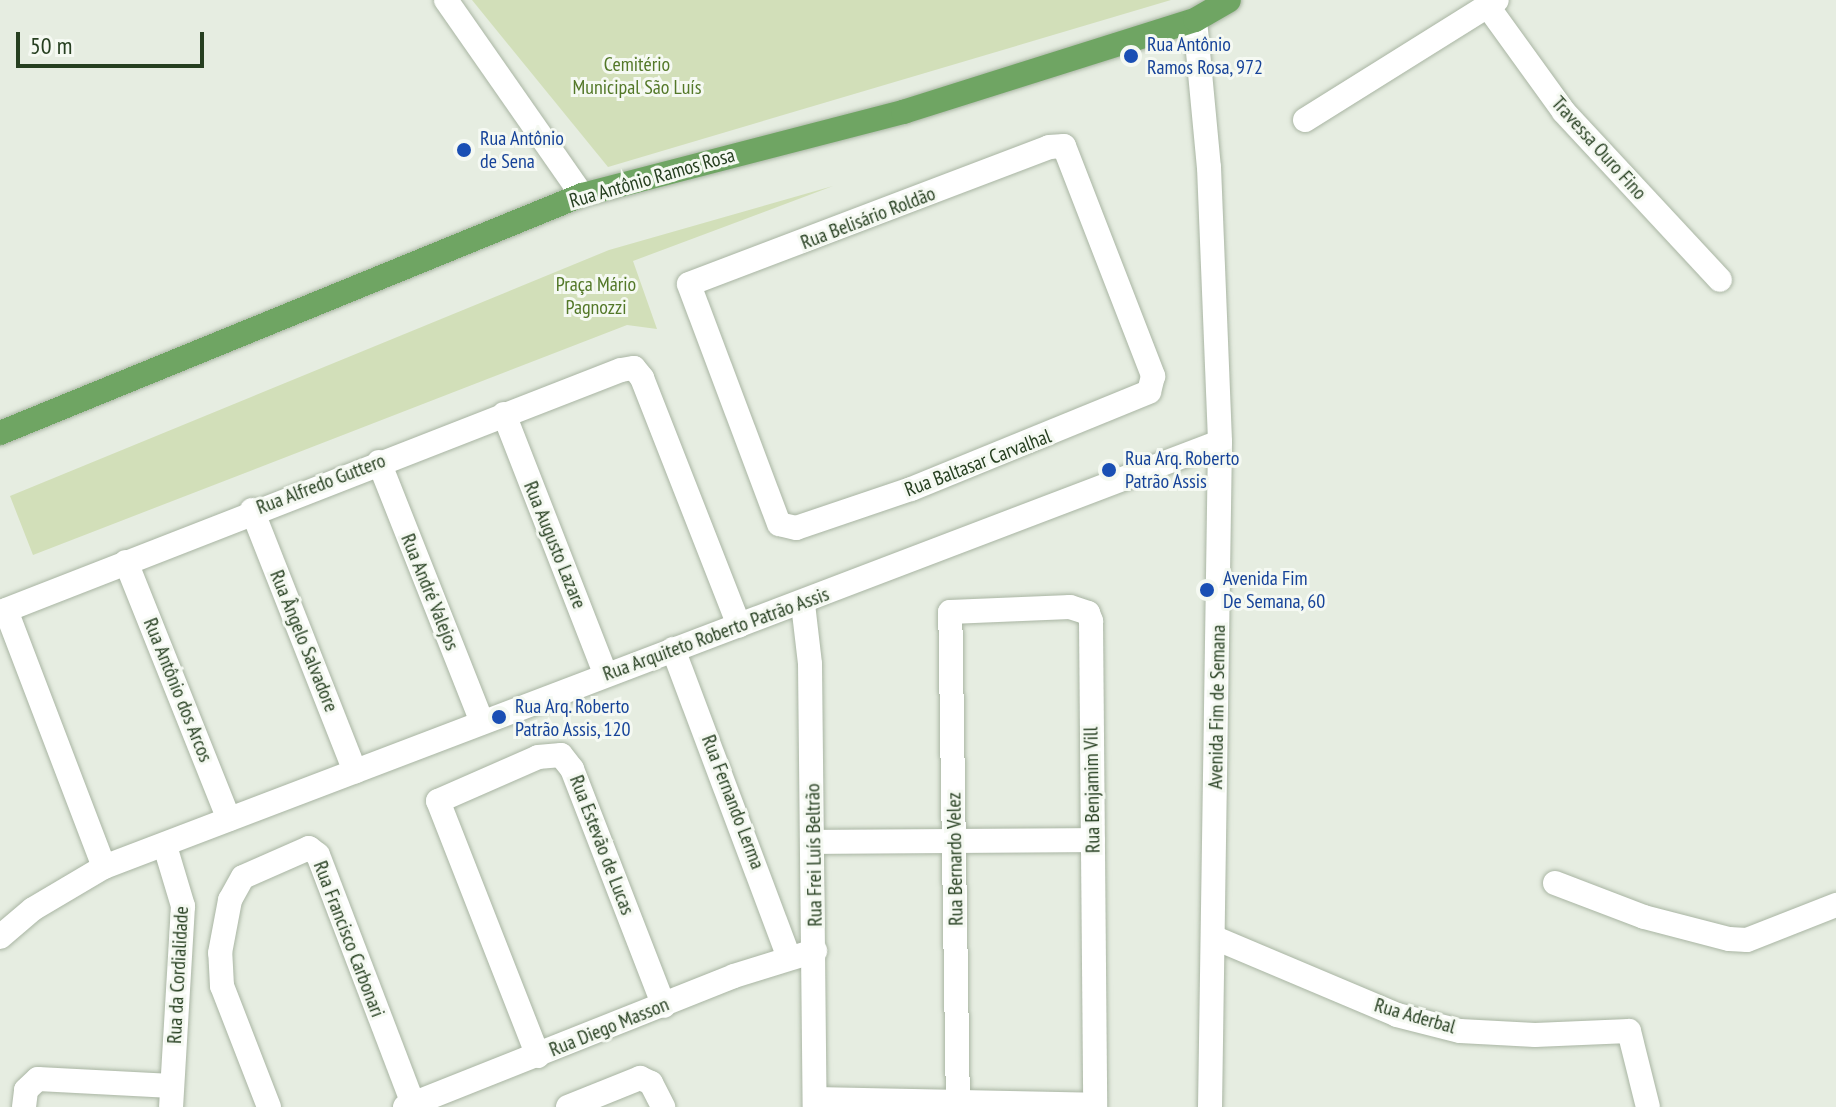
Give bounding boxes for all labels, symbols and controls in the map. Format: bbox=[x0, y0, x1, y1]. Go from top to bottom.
scale bar bbox=[20, 16, 208, 66]
text: 50 m bbox=[30, 30, 72, 61]
place label: Rua Antônio Ramos Rosa, 972 bbox=[1147, 32, 1264, 79]
marker: Rua Antônio Ramos Rosa, 972 bbox=[1122, 47, 1140, 65]
park label: Cemitério Municipal São Luís bbox=[573, 53, 701, 100]
street label: Travessa Ouro Fino bbox=[1546, 91, 1652, 205]
place label: Rua Antônio de Sena bbox=[480, 126, 564, 173]
marker: Rua Antônio de Sena bbox=[455, 141, 473, 159]
street label: Rua Antônio Ramos Rosa bbox=[566, 143, 738, 213]
street label: Rua Belisário Roldão bbox=[797, 181, 939, 255]
park label: Praça Mário Pagnozzi bbox=[556, 272, 636, 319]
street label: Rua Baltasar Carvalhal bbox=[901, 424, 1055, 502]
place label: Rua Arq. Roberto Patrão Assis bbox=[1125, 446, 1241, 493]
street label: Rua Alfredo Guttero bbox=[253, 448, 389, 520]
marker: Rua Arq. Roberto Patrão Assis bbox=[1100, 461, 1118, 479]
street label: Rua Augusto Lazare bbox=[518, 477, 592, 613]
street label: Rua André Valejos bbox=[396, 530, 464, 654]
street label: Rua Ângelo Salvadore bbox=[265, 566, 343, 716]
place label: Avenida Fim De Semana, 60 bbox=[1223, 566, 1327, 613]
marker: Avenida Fim De Semana, 60 bbox=[1198, 581, 1216, 599]
street label: Rua Arquiteto Roberto Patrão Assis bbox=[599, 582, 833, 686]
street label: Rua Antônio dos Arcos bbox=[138, 614, 218, 766]
street label: Avenida Fim de Semana bbox=[1204, 625, 1230, 789]
place label: Rua Arq. Roberto Patrão Assis, 120 bbox=[515, 694, 632, 741]
marker: Rua Arq. Roberto Patrão Assis, 120 bbox=[490, 708, 508, 726]
street label: Rua Benjamim Vill bbox=[1079, 726, 1105, 854]
street label: Rua Fernando Lerma bbox=[696, 732, 770, 872]
street label: Rua Estevão de Lucas bbox=[564, 772, 640, 918]
street label: Rua Frei Luís Beltrão bbox=[801, 783, 827, 927]
street label: Rua Bernardo Velez bbox=[942, 792, 968, 926]
street label: Rua Francisco Carbonari bbox=[308, 858, 390, 1020]
street label: Rua da Cordialidade bbox=[162, 906, 194, 1044]
street label: Rua Diego Masson bbox=[546, 992, 672, 1062]
street label: Rua Aderbal bbox=[1371, 993, 1459, 1039]

